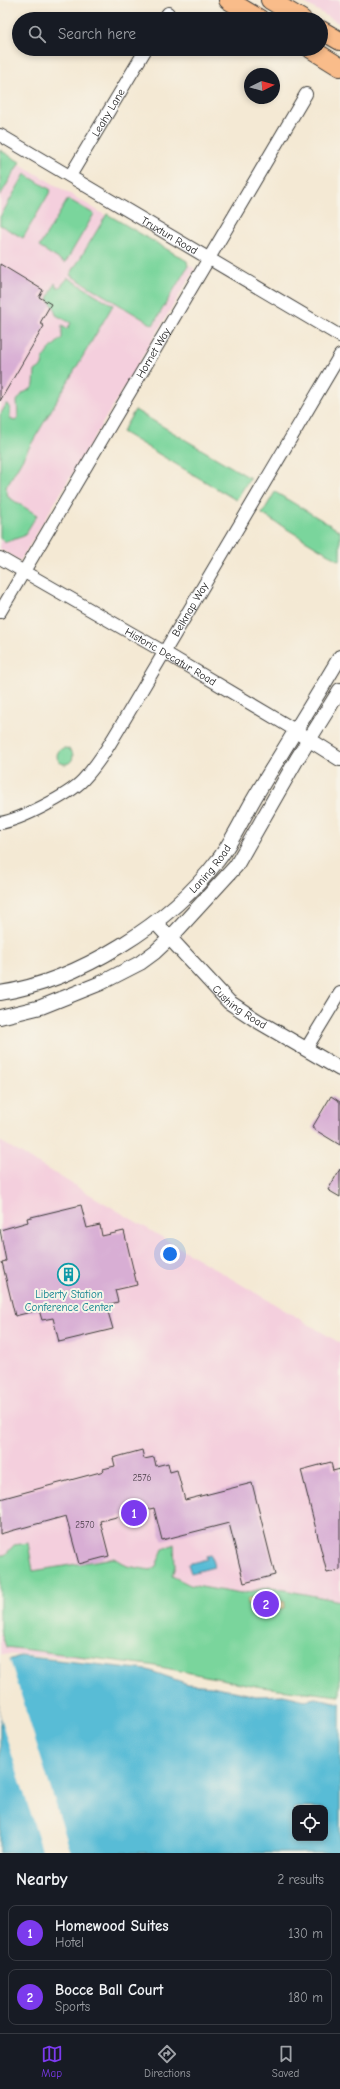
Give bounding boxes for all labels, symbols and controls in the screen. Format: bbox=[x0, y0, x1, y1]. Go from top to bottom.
search box bbox=[12, 12, 328, 56]
icon: search bbox=[26, 23, 48, 45]
text: Search here bbox=[58, 25, 136, 43]
north arrow bbox=[244, 68, 280, 104]
street label: Leahy Lane bbox=[89, 86, 128, 139]
street label: Truxtun Road bbox=[139, 214, 200, 257]
street label: Hornet Way bbox=[133, 325, 173, 380]
street label: Belknap Way bbox=[169, 580, 211, 639]
street label: Historic Decatur Road bbox=[123, 625, 219, 688]
street label: Laning Road bbox=[186, 842, 234, 896]
street label: Cushing Road bbox=[210, 982, 269, 1031]
your location bbox=[160, 1244, 180, 1264]
building icon: Liberty Station Conference Center bbox=[56, 1261, 82, 1287]
place label: Liberty Station Conference Center bbox=[25, 1288, 114, 1314]
house number: 2576 bbox=[133, 1473, 151, 1483]
pin: 1 bbox=[121, 1498, 147, 1528]
house number: 2570 bbox=[75, 1520, 95, 1530]
pin: 2 bbox=[253, 1589, 279, 1619]
map controls bbox=[292, 1805, 328, 1841]
button: locate bbox=[292, 1805, 328, 1841]
text: Nearby bbox=[16, 1870, 67, 1889]
text: 2 results bbox=[277, 1872, 324, 1887]
text: Homewood Suites bbox=[55, 1917, 169, 1935]
text: 1 bbox=[27, 1926, 33, 1941]
text: 130 m bbox=[288, 1926, 323, 1941]
text: Hotel bbox=[55, 1935, 84, 1950]
text: Bocce Ball Court bbox=[55, 1981, 163, 1999]
text: 2 bbox=[27, 1990, 33, 2005]
text: 180 m bbox=[288, 1990, 323, 2005]
text: Sports bbox=[55, 1999, 90, 2014]
tab: Map bbox=[41, 2043, 63, 2080]
tab: Directions bbox=[144, 2043, 191, 2080]
tab: Saved bbox=[272, 2043, 299, 2080]

